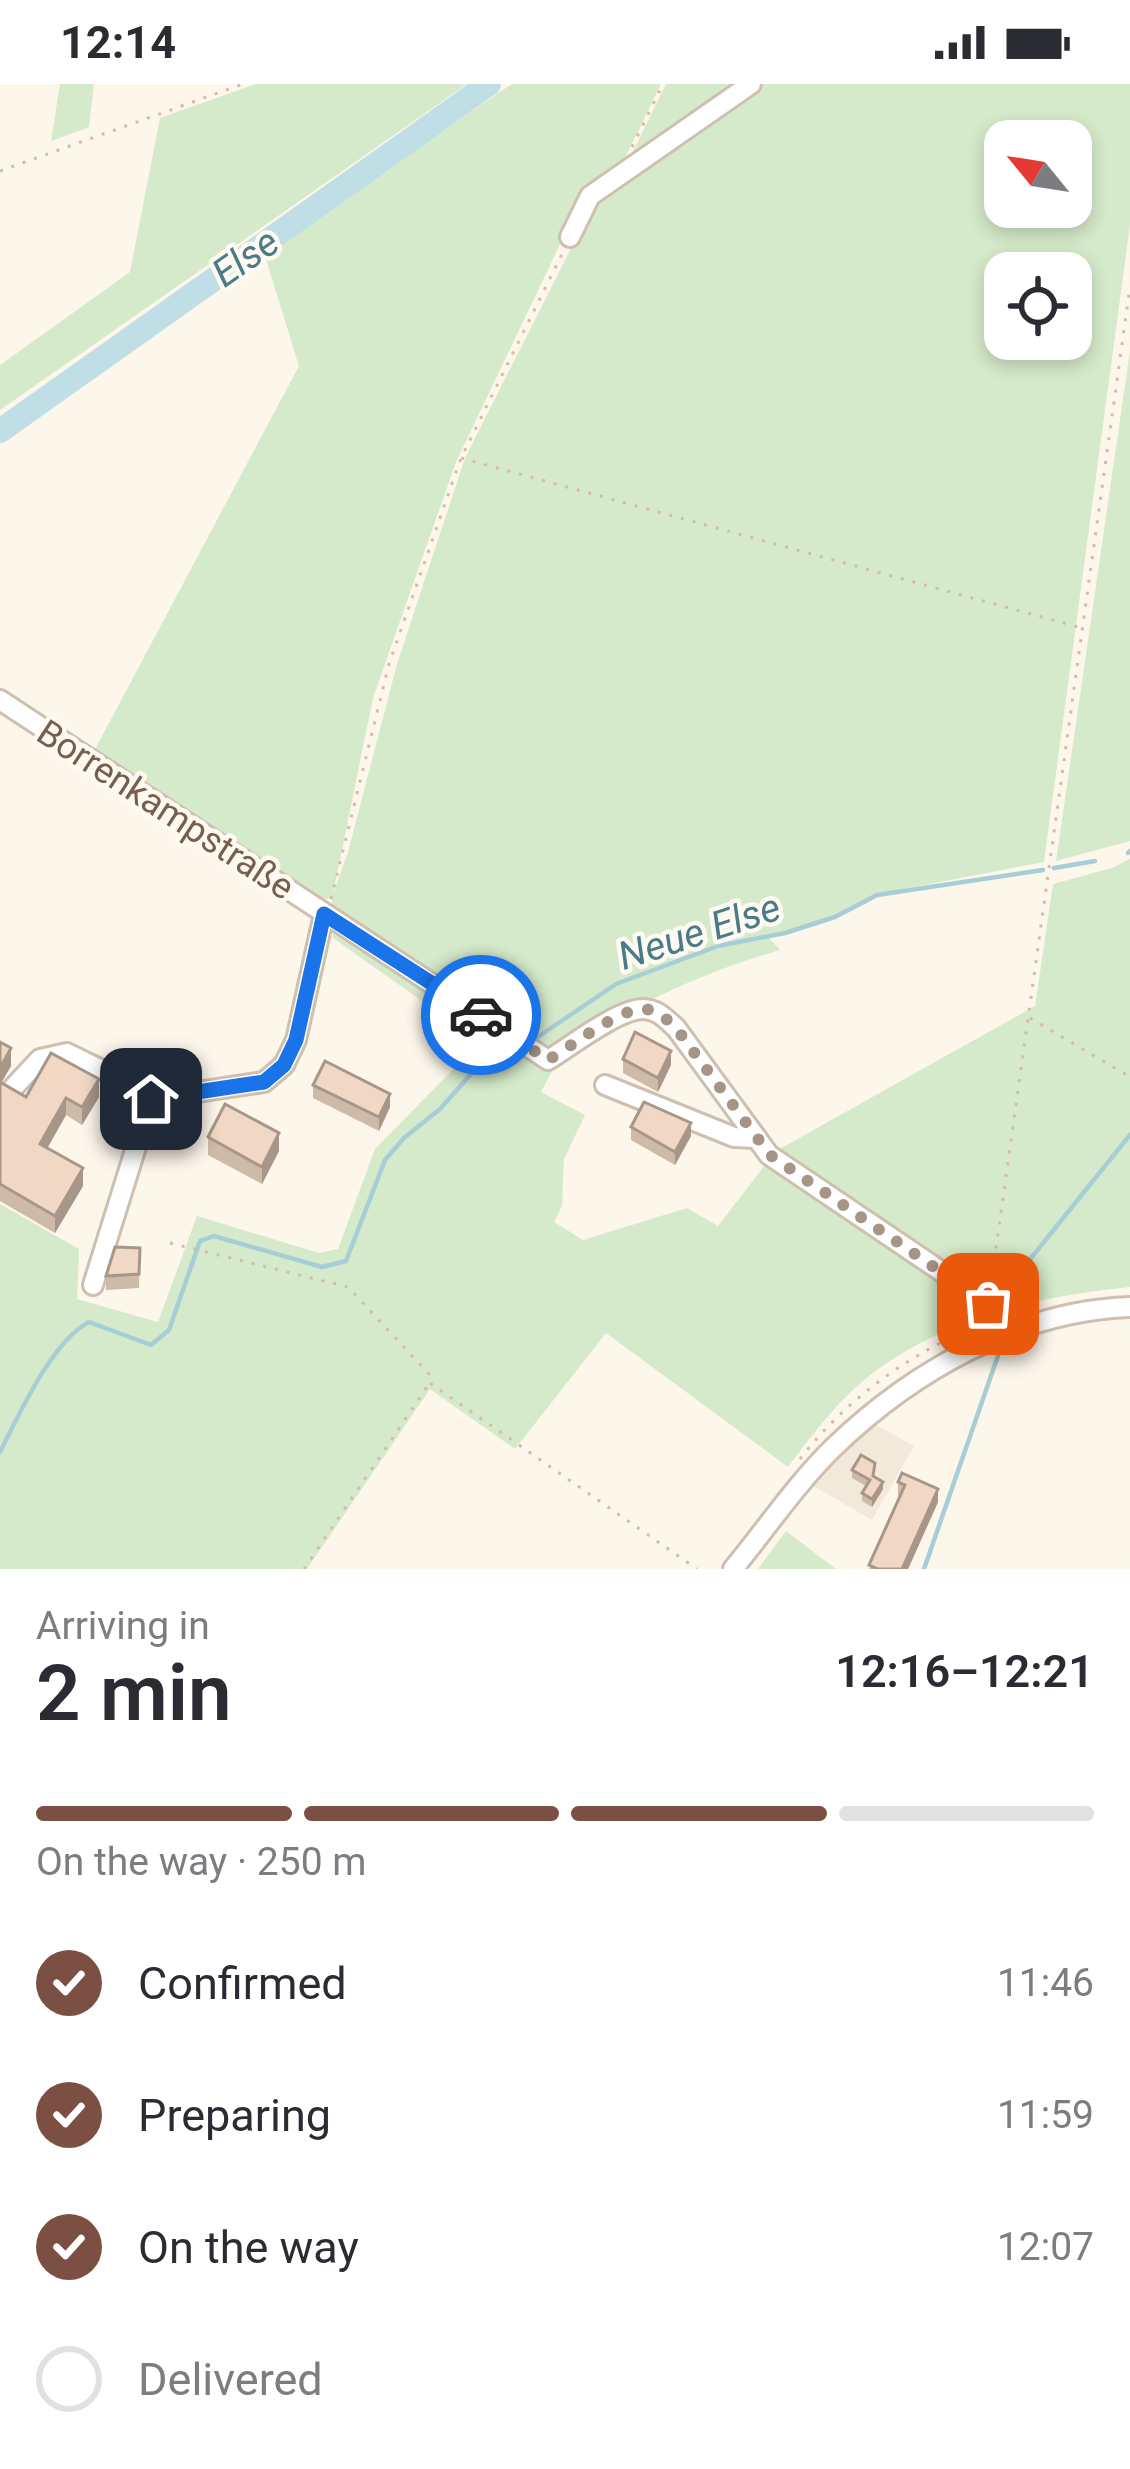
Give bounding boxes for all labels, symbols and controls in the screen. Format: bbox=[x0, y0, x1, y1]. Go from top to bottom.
text: 12:14 bbox=[60, 16, 176, 69]
north arrow bbox=[984, 120, 1092, 228]
map controls bbox=[984, 120, 1092, 360]
water label: Else bbox=[204, 219, 288, 297]
button: locate bbox=[984, 252, 1092, 360]
street label: Borrenkampstraße bbox=[29, 711, 302, 908]
water label: Neue Else bbox=[612, 884, 786, 980]
courier bbox=[421, 955, 541, 1075]
icon: car bbox=[448, 982, 514, 1048]
pin bbox=[100, 1048, 202, 1150]
icon: home bbox=[118, 1066, 184, 1132]
pin bbox=[937, 1253, 1039, 1355]
icon: bag bbox=[955, 1271, 1021, 1337]
text: Arriving in bbox=[36, 1603, 210, 1649]
text: 12:16–12:21 bbox=[835, 1645, 1094, 1698]
text: 2 min bbox=[36, 1648, 232, 1739]
text: On the way · 250 m bbox=[36, 1839, 367, 1885]
icon: check bbox=[36, 1950, 102, 2016]
text: Confirmed bbox=[138, 1957, 347, 2010]
text: 11:46 bbox=[997, 1960, 1094, 2006]
icon: check bbox=[36, 2082, 102, 2148]
text: Preparing bbox=[138, 2089, 331, 2142]
text: 11:59 bbox=[997, 2092, 1094, 2138]
icon: check bbox=[36, 2214, 102, 2280]
text: On the way bbox=[138, 2221, 359, 2274]
text: 12:07 bbox=[997, 2224, 1094, 2270]
text: Delivered bbox=[138, 2353, 323, 2406]

